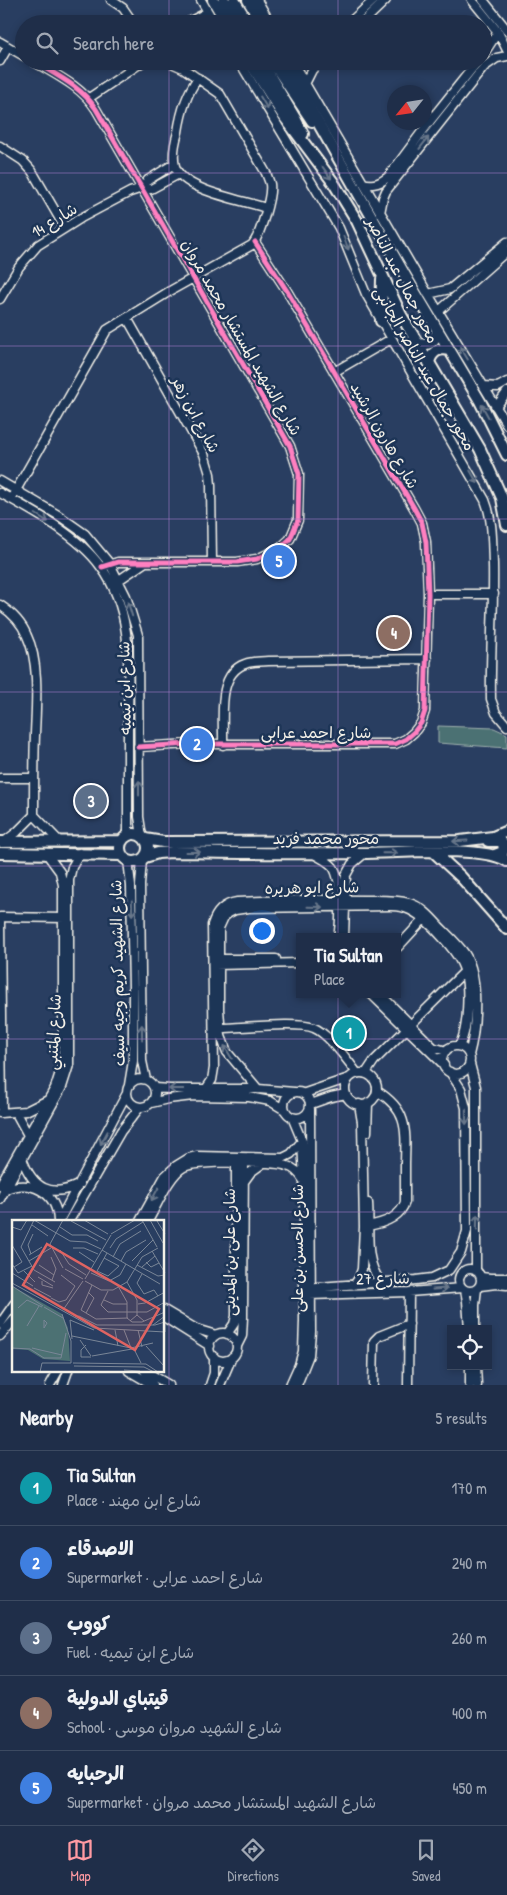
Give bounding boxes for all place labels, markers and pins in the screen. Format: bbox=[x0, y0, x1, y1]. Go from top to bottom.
pin: 5 bbox=[263, 542, 295, 580]
pin: 4 bbox=[378, 614, 410, 652]
pin: 2 bbox=[181, 725, 213, 763]
pin: 3 bbox=[75, 782, 107, 820]
pin: 1 bbox=[333, 1014, 365, 1052]

